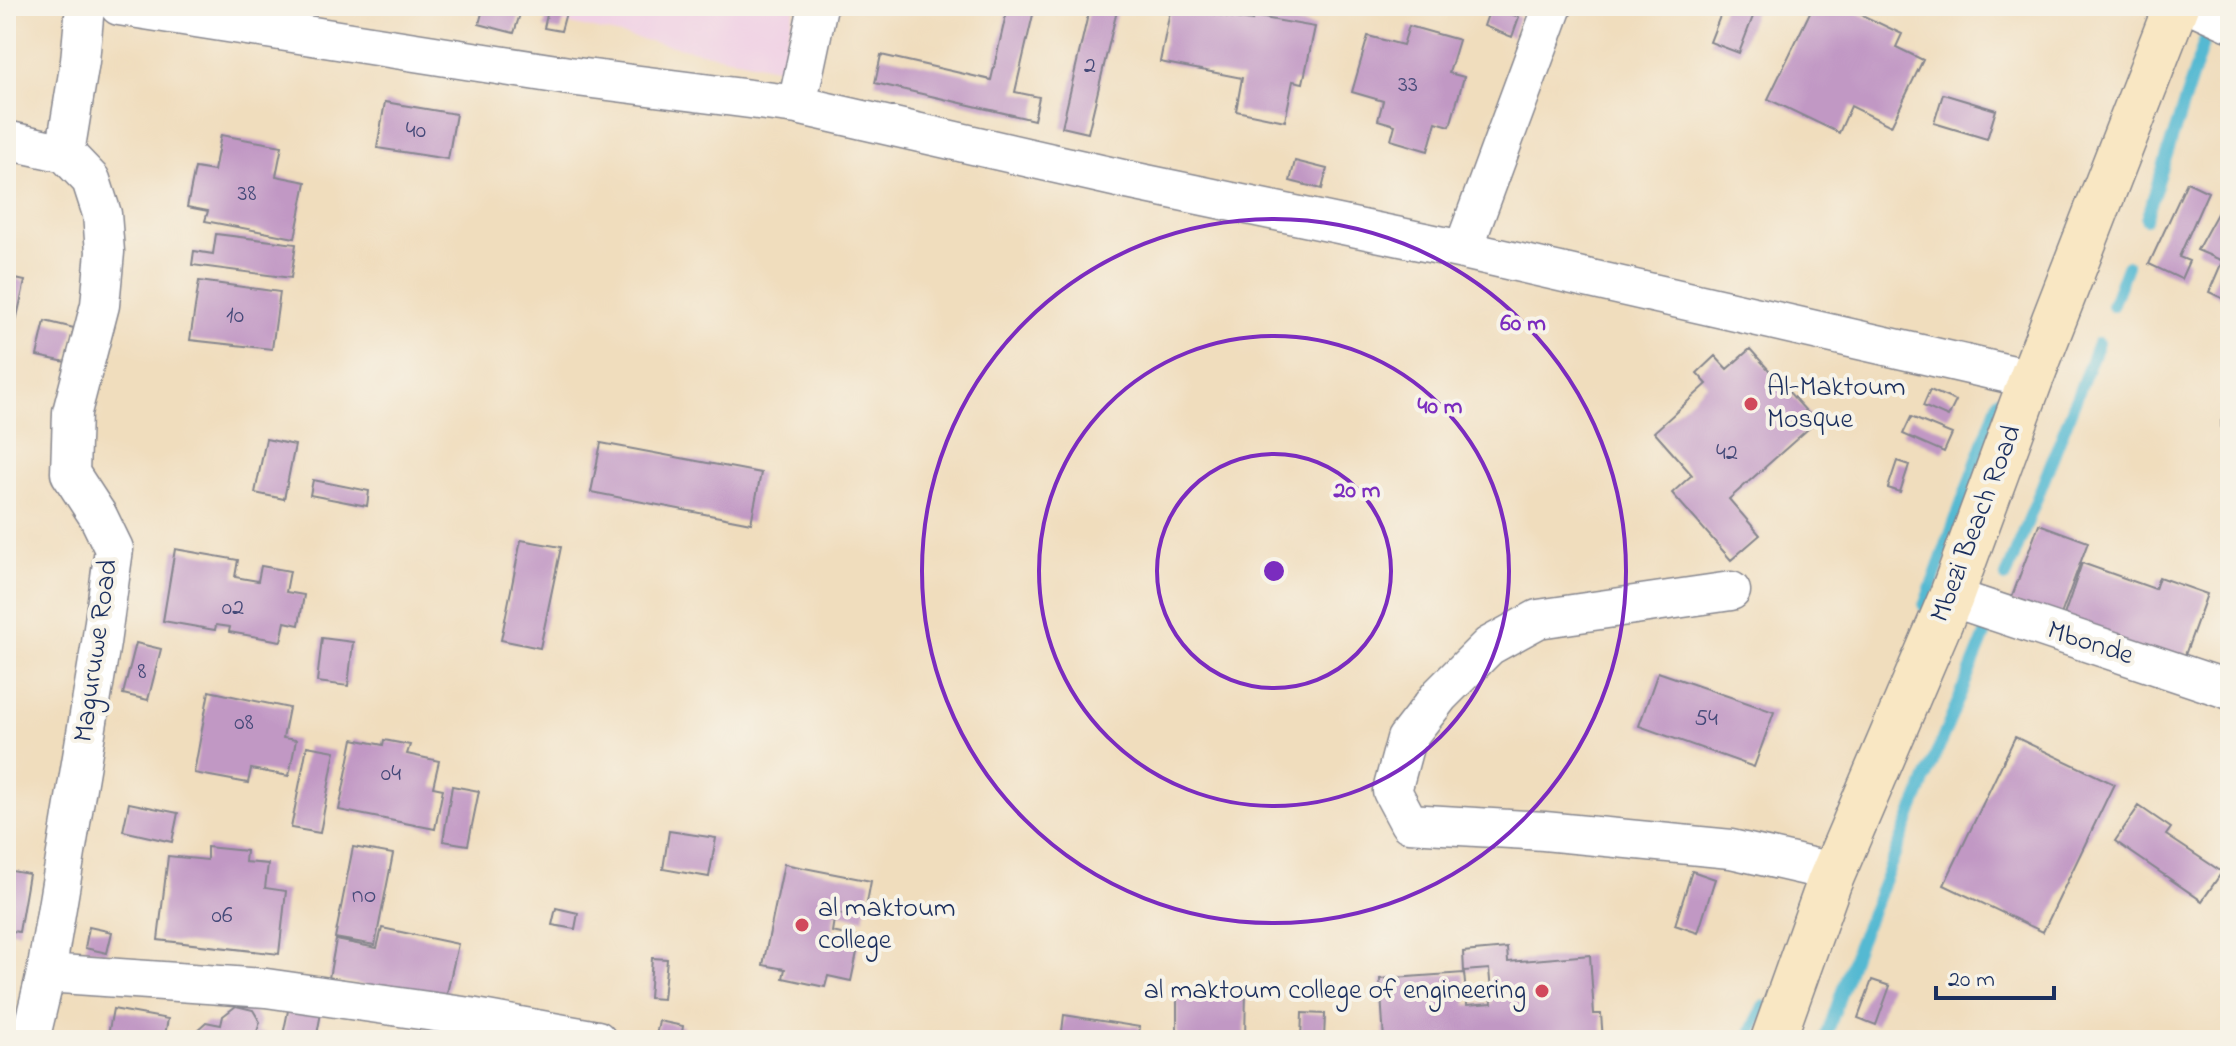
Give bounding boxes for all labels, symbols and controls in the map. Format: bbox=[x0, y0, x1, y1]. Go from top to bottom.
house number: 2 bbox=[1084, 49, 1096, 84]
house number: 33 bbox=[1398, 68, 1418, 103]
house number: 40 bbox=[406, 114, 426, 149]
house number: 38 bbox=[238, 177, 256, 212]
house number: 10 bbox=[226, 299, 244, 334]
text: 60 m bbox=[1500, 307, 1546, 342]
place label: Al-Maktoum Mosque bbox=[1767, 368, 1905, 441]
text: 40 m bbox=[1418, 390, 1463, 425]
marker: Al-Maktoum Mosque bbox=[1742, 395, 1760, 413]
street label: Mbezi Beach Road bbox=[1921, 419, 2034, 629]
house number: 42 bbox=[1716, 436, 1738, 471]
text: 20 m bbox=[1333, 474, 1381, 509]
street label: Maguruwe Road bbox=[64, 557, 130, 745]
centre of rings bbox=[1260, 557, 1288, 585]
house number: 02 bbox=[222, 591, 244, 626]
street label: Mbonde bbox=[2042, 611, 2139, 677]
house number: 8 bbox=[138, 655, 147, 690]
house number: 54 bbox=[1694, 702, 1718, 737]
house number: 08 bbox=[234, 706, 254, 741]
house number: 04 bbox=[381, 757, 401, 792]
house number: no bbox=[352, 879, 376, 914]
place label: al maktoum college bbox=[818, 889, 956, 962]
house number: 06 bbox=[212, 899, 233, 934]
marker: al maktoum college bbox=[793, 916, 811, 934]
scale bar bbox=[1936, 950, 2054, 1000]
text: 20 m bbox=[1948, 963, 1995, 998]
place label: al maktoum college of engineering bbox=[1144, 971, 1526, 1012]
marker: al maktoum college of engineering bbox=[1533, 982, 1551, 1000]

